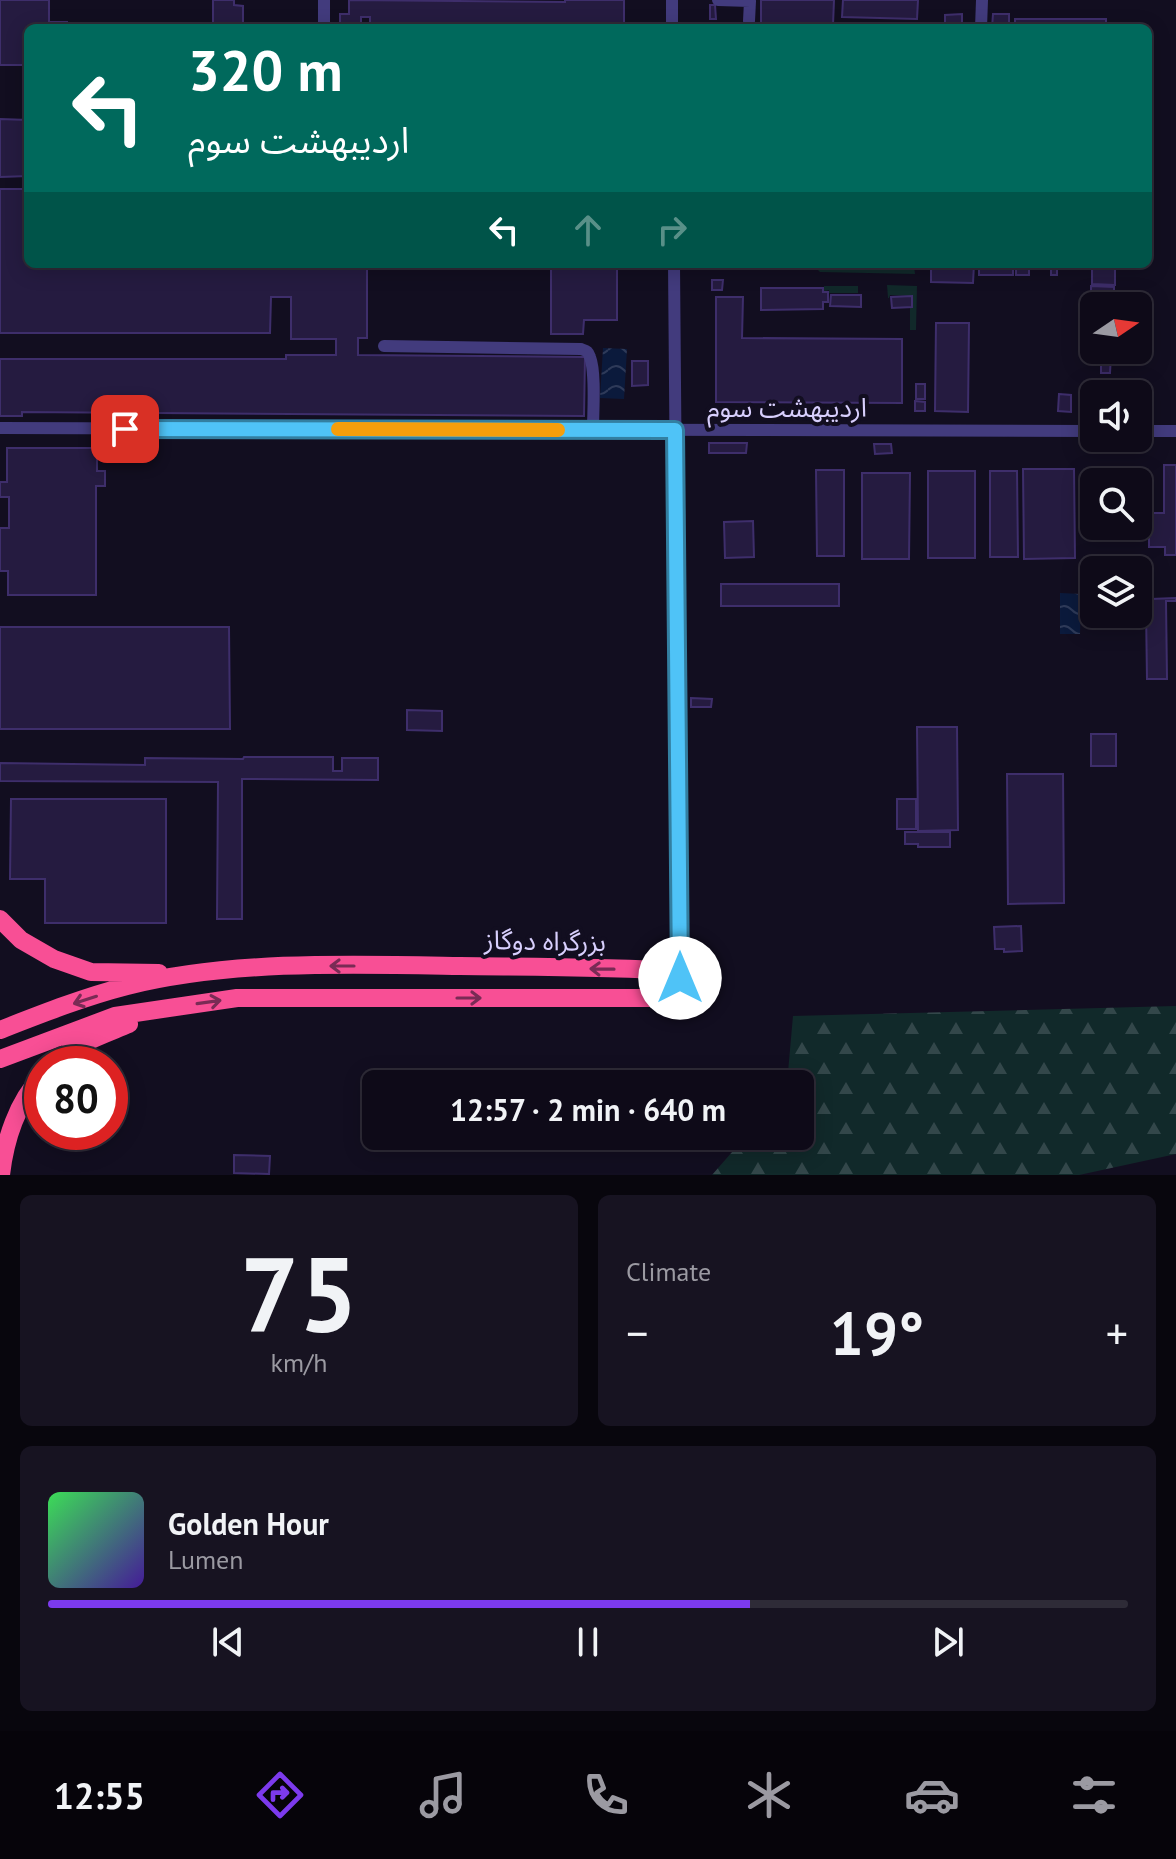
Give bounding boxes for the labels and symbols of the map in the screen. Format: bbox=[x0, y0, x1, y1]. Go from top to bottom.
north arrow bbox=[1080, 292, 1152, 364]
street label: اردیبهشت سوم bbox=[707, 391, 867, 428]
pin bbox=[91, 395, 159, 463]
street label: بزرگراه دوگاز bbox=[483, 923, 606, 958]
position arrow bbox=[638, 936, 722, 1020]
one-way arrow bbox=[329, 958, 356, 973]
one-way arrow bbox=[589, 961, 616, 976]
one-way arrow bbox=[455, 990, 482, 1006]
one-way arrow bbox=[73, 993, 98, 1008]
one-way arrow bbox=[196, 994, 221, 1009]
speed limit sign: 80 bbox=[24, 1046, 128, 1150]

